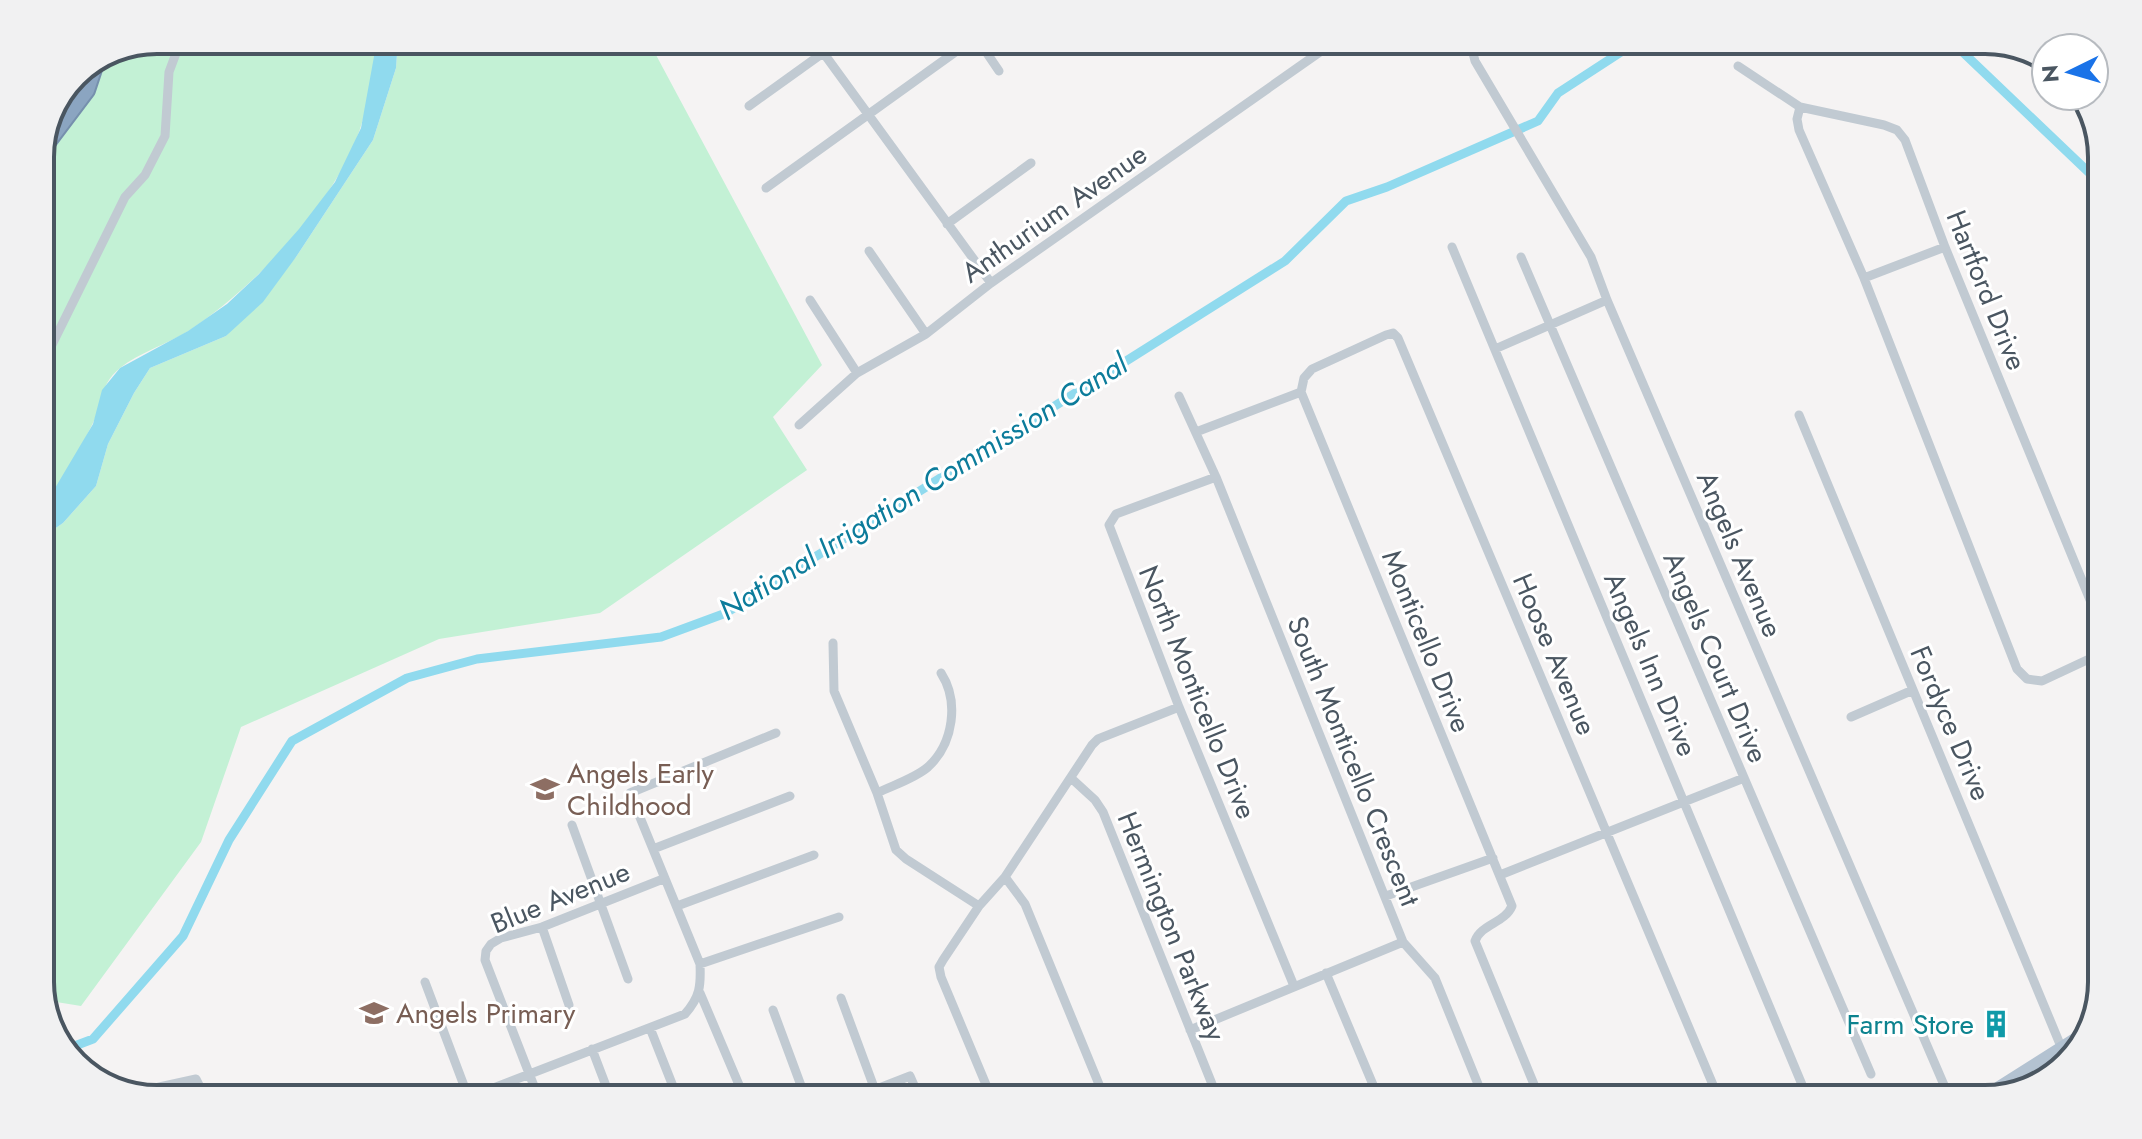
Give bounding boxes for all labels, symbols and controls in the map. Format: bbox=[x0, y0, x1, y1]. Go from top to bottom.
north arrow bbox=[2030, 32, 2110, 112]
text: N bbox=[2033, 64, 2067, 84]
street label: Anthurium Avenue bbox=[953, 134, 1155, 293]
street label: Hartford Drive bbox=[1936, 204, 2037, 376]
water label: National Irrigation Commission Canal bbox=[710, 342, 1137, 631]
street label: Angels Avenue bbox=[1686, 465, 1793, 644]
street label: Monticello Drive bbox=[1371, 544, 1482, 738]
street label: Angels Court Drive bbox=[1653, 545, 1779, 769]
street label: North Monticello Drive bbox=[1128, 559, 1267, 825]
street label: Angels Inn Drive bbox=[1593, 566, 1708, 763]
street label: Hoose Avenue bbox=[1502, 567, 1607, 741]
street label: South Monticello Crescent bbox=[1277, 610, 1431, 913]
street label: Fordyce Drive bbox=[1900, 640, 2002, 807]
place label: Angels Early Childhood bbox=[567, 753, 715, 826]
school or university icon: Angels Early Childhood bbox=[530, 774, 560, 804]
street label: Hermington Parkway bbox=[1107, 805, 1236, 1048]
street label: Blue Avenue bbox=[484, 851, 636, 944]
place label: Angels Primary bbox=[396, 993, 576, 1034]
school or university icon: Angels Primary bbox=[359, 998, 389, 1028]
place label: Farm Store bbox=[1847, 1004, 1974, 1045]
building icon: Farm Store bbox=[1981, 1009, 2011, 1039]

